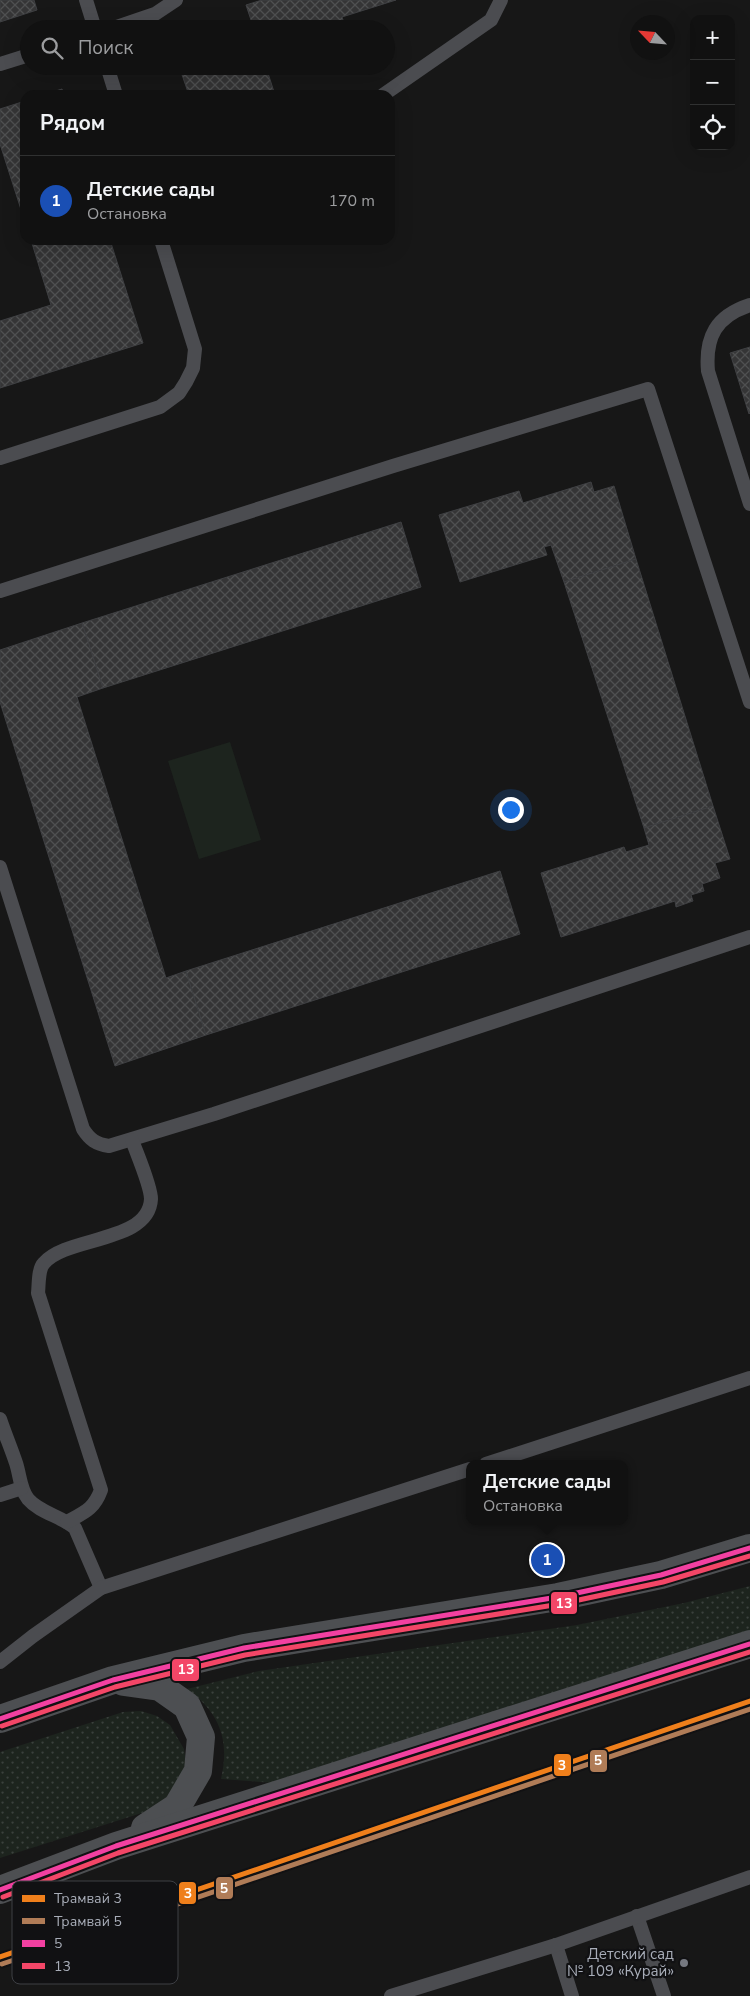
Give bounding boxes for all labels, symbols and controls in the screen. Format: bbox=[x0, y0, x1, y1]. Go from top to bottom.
north arrow bbox=[630, 15, 675, 60]
map controls bbox=[690, 15, 735, 150]
button: + bbox=[690, 15, 735, 60]
search box bbox=[20, 20, 395, 75]
icon: search bbox=[38, 34, 66, 62]
text: Поиск bbox=[78, 35, 133, 61]
button: − bbox=[690, 60, 735, 105]
button: locate bbox=[690, 105, 735, 150]
text: Рядом bbox=[40, 109, 105, 137]
text: Детские сады bbox=[87, 177, 215, 203]
text: 1 bbox=[51, 190, 61, 212]
text: 170 m bbox=[328, 190, 375, 212]
text: Остановка bbox=[87, 203, 167, 225]
your location bbox=[498, 797, 524, 823]
popup bbox=[466, 1460, 628, 1525]
text: Детские сады bbox=[483, 1469, 611, 1495]
text: Остановка bbox=[483, 1495, 563, 1517]
pin: 1 bbox=[531, 1541, 563, 1579]
line badge: 13 bbox=[550, 1591, 578, 1615]
text: 13 bbox=[556, 1594, 572, 1613]
line badge: 13 bbox=[171, 1658, 200, 1682]
text: 13 bbox=[178, 1660, 194, 1679]
line badge: 5 bbox=[589, 1749, 608, 1773]
text: 5 bbox=[594, 1751, 602, 1770]
line badge: 3 bbox=[553, 1753, 572, 1777]
text: 3 bbox=[558, 1756, 566, 1775]
line badge: 5 bbox=[215, 1876, 234, 1900]
text: 5 bbox=[220, 1879, 228, 1898]
legend bbox=[12, 1881, 178, 1984]
line badge: 3 bbox=[178, 1881, 197, 1905]
text: 3 bbox=[184, 1884, 192, 1903]
text: Трамвай 3 bbox=[54, 1889, 122, 1908]
text: Трамвай 5 bbox=[54, 1912, 122, 1931]
text: 5 bbox=[54, 1934, 62, 1953]
place label: Детский сад № 109 «Курай» bbox=[567, 1944, 674, 1981]
text: 13 bbox=[54, 1957, 71, 1976]
marker: Детский сад № 109 «Курай» bbox=[678, 1957, 690, 1969]

